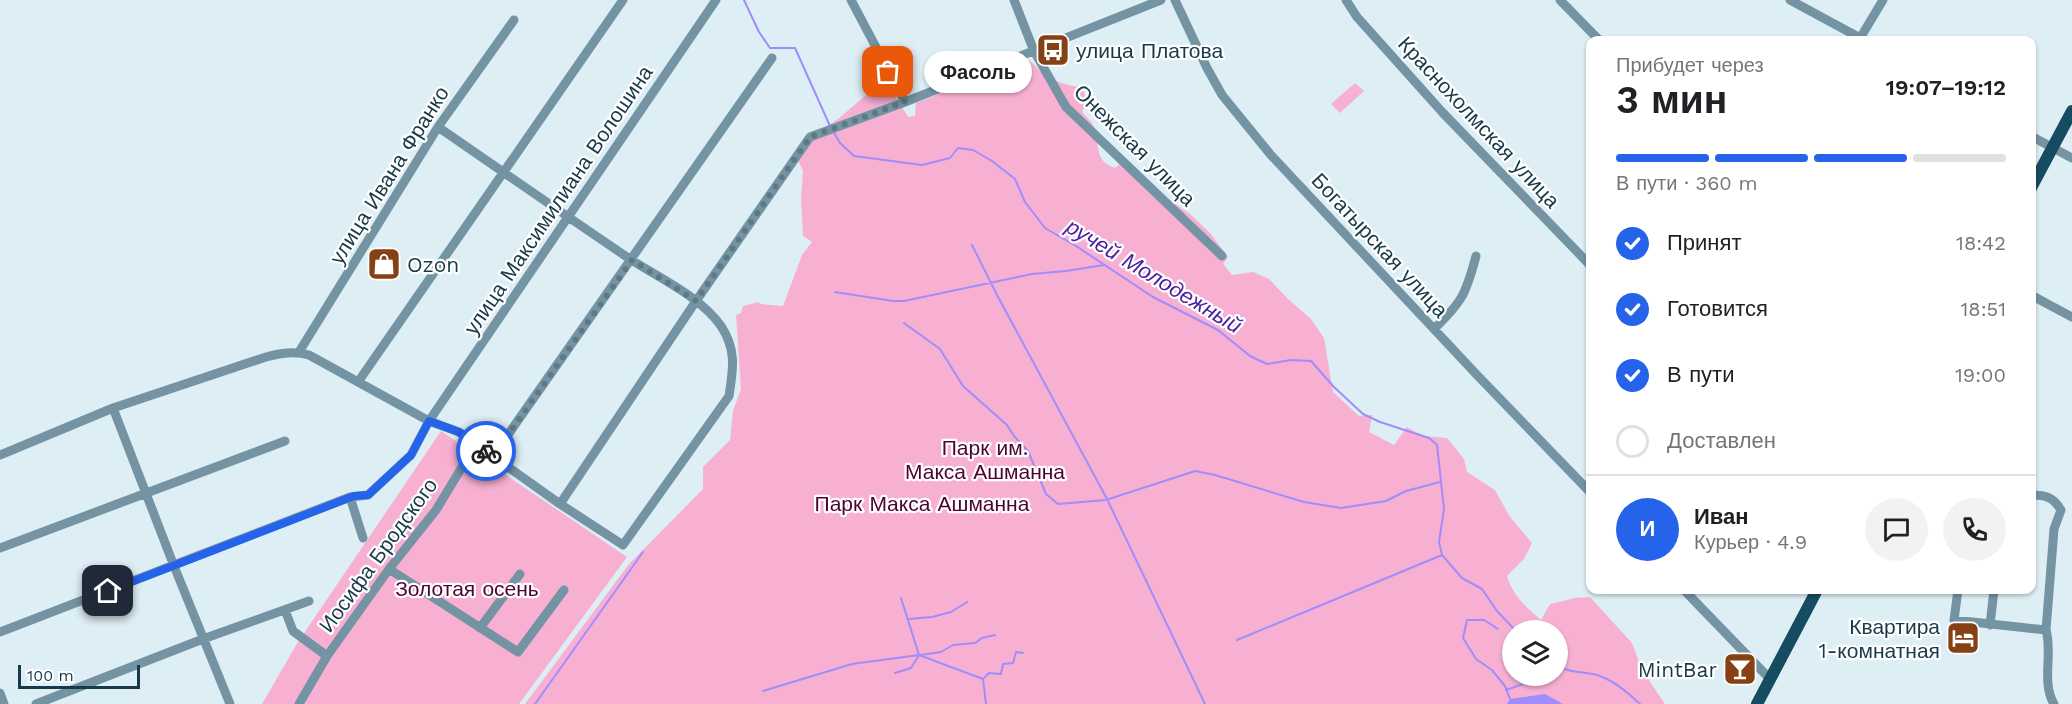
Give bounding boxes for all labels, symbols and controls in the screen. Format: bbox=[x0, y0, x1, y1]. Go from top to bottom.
street label: Краснохолмская улица bbox=[1393, 31, 1565, 213]
bus stop icon: улица Платова bbox=[1035, 32, 1071, 68]
place label: улица Платова bbox=[1076, 38, 1223, 63]
pin bbox=[862, 46, 913, 97]
callout: Фасоль bbox=[924, 51, 1032, 93]
text: Прибудет через bbox=[1616, 53, 1764, 77]
icon: bag bbox=[871, 55, 904, 88]
street label: улица Максимилиана Волошина bbox=[458, 60, 658, 339]
text: Фасоль bbox=[940, 60, 1016, 84]
text: 19:07–19:12 bbox=[1886, 75, 2006, 100]
text: 3 мин bbox=[1616, 77, 1727, 122]
street label: Онежская улица bbox=[1069, 79, 1201, 211]
street label: улица Ивана Франко bbox=[324, 81, 454, 269]
street label: Богатырская улица bbox=[1307, 168, 1454, 323]
text: В пути · 360 m bbox=[1616, 171, 1758, 195]
water label: ручей Молодежный bbox=[1061, 213, 1246, 338]
icon: check bbox=[1616, 227, 1649, 260]
text: Принят bbox=[1667, 230, 1741, 255]
text: 18:42 bbox=[1956, 231, 2006, 255]
shop icon: Ozon bbox=[366, 246, 402, 282]
place label: Ozon bbox=[407, 252, 459, 277]
icon: check bbox=[1616, 293, 1649, 326]
text: Готовится bbox=[1667, 296, 1768, 321]
text: 18:51 bbox=[1961, 297, 2006, 321]
icon: check bbox=[1616, 359, 1649, 392]
text: В пути bbox=[1667, 362, 1734, 387]
text: 19:00 bbox=[1955, 363, 2006, 387]
courier bbox=[456, 421, 516, 481]
text: Доставлен bbox=[1667, 428, 1776, 453]
icon: bike bbox=[470, 435, 503, 468]
park label: Парк им. Макса Ашманна bbox=[905, 435, 1065, 484]
street label: Иосифа Бродского bbox=[314, 473, 442, 637]
park label: Парк Макса Ашманна bbox=[815, 491, 1030, 516]
button: chat bbox=[1865, 498, 1928, 561]
button: phone bbox=[1943, 498, 2006, 561]
text: Иван bbox=[1694, 504, 1749, 529]
text: И bbox=[1640, 516, 1655, 541]
text: Курьер · 4.9 bbox=[1694, 530, 1807, 554]
pin bbox=[82, 565, 133, 616]
icon: home bbox=[91, 574, 124, 607]
park label: Золотая осень bbox=[395, 576, 539, 601]
place label: Квартира 1-комнатная bbox=[1818, 614, 1940, 663]
map controls bbox=[1502, 620, 1568, 686]
button: layers bbox=[1502, 620, 1568, 686]
hotel icon: Квартира 1-комнатная bbox=[1945, 620, 1981, 656]
bar icon: MintBar bbox=[1722, 651, 1758, 687]
place label: MintBar bbox=[1638, 657, 1717, 682]
scale bar bbox=[18, 662, 140, 690]
text: 100 m bbox=[27, 666, 74, 685]

